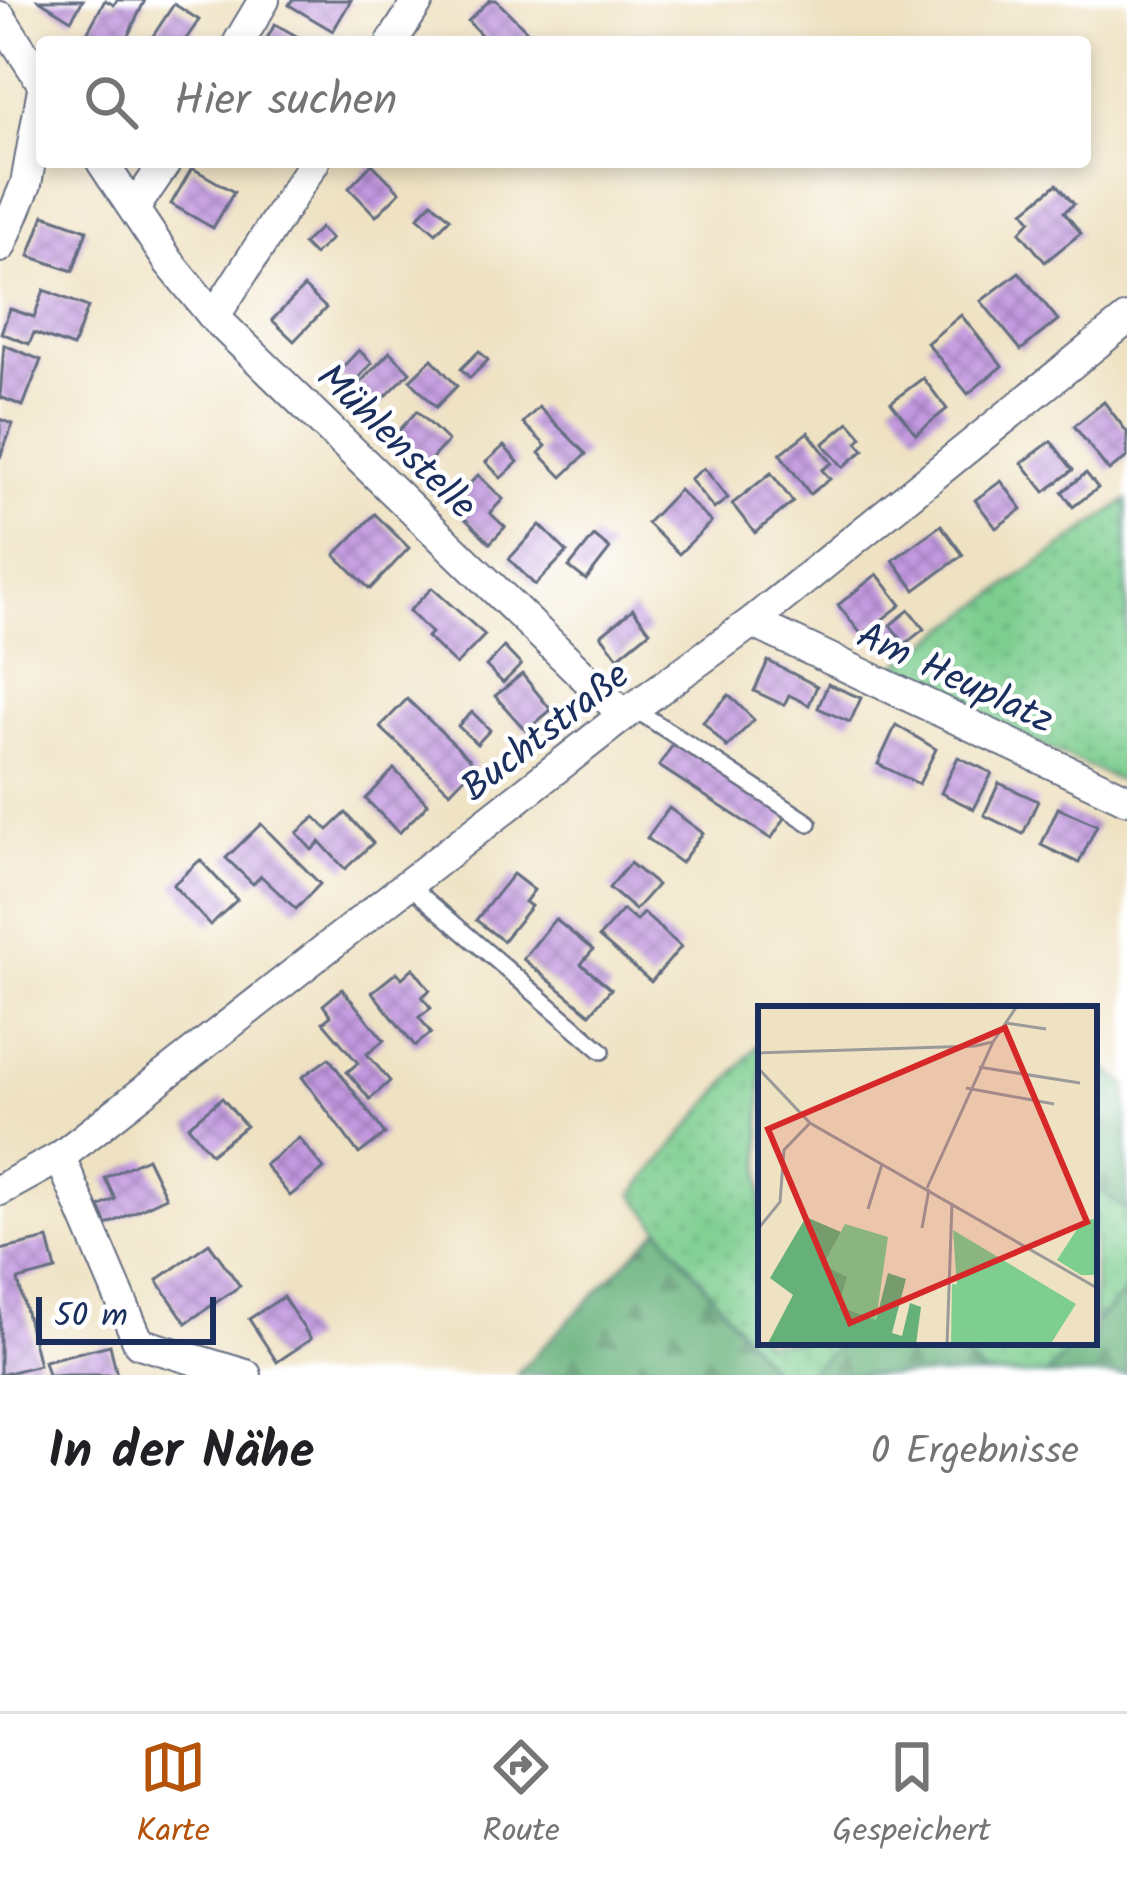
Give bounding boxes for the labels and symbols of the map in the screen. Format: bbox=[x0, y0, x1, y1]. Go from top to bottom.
street label: Mühlenstelle bbox=[300, 350, 490, 536]
street label: Am Heuplatz bbox=[845, 607, 1063, 752]
street label: Buchtstraße bbox=[448, 647, 644, 819]
inset map bbox=[758, 1006, 1097, 1345]
scale bar bbox=[36, 1291, 216, 1344]

